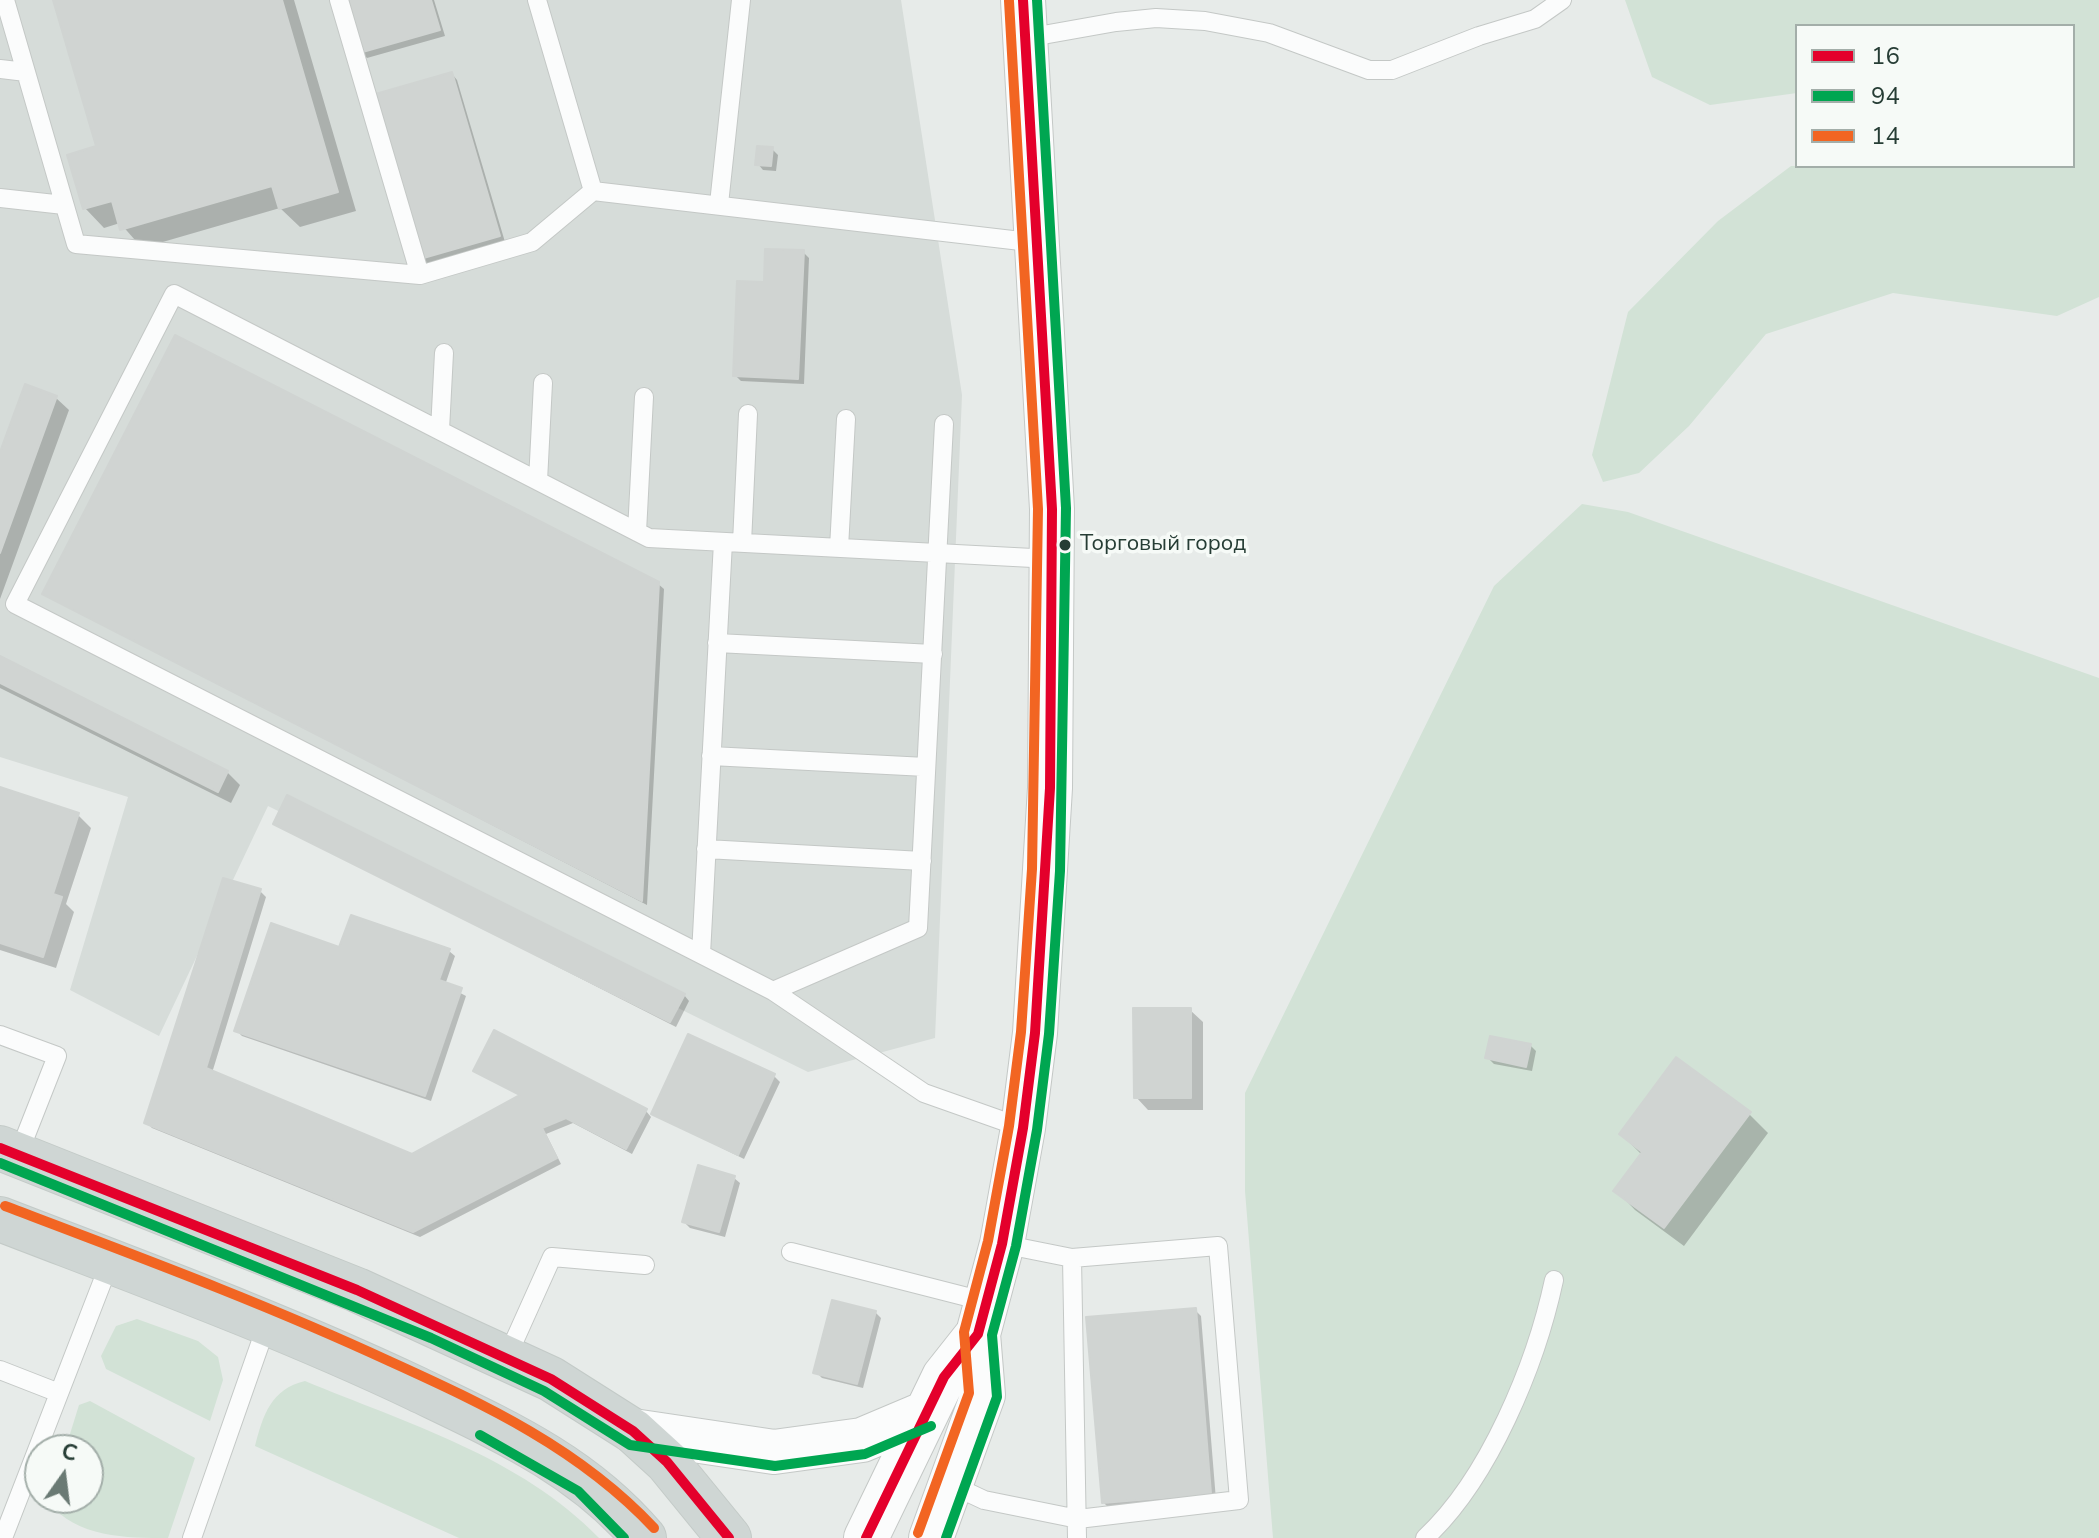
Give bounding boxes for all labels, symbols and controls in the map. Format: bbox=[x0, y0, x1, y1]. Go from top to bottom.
legend bbox=[1795, 24, 2075, 168]
text: 16 bbox=[1871, 40, 1900, 72]
text: 94 bbox=[1871, 80, 1900, 112]
text: 14 bbox=[1871, 120, 1900, 152]
place label: Торговый город bbox=[1080, 532, 1246, 558]
marker: Торговый город bbox=[1057, 537, 1073, 553]
north arrow bbox=[24, 1434, 104, 1514]
text: С bbox=[58, 1436, 80, 1469]

